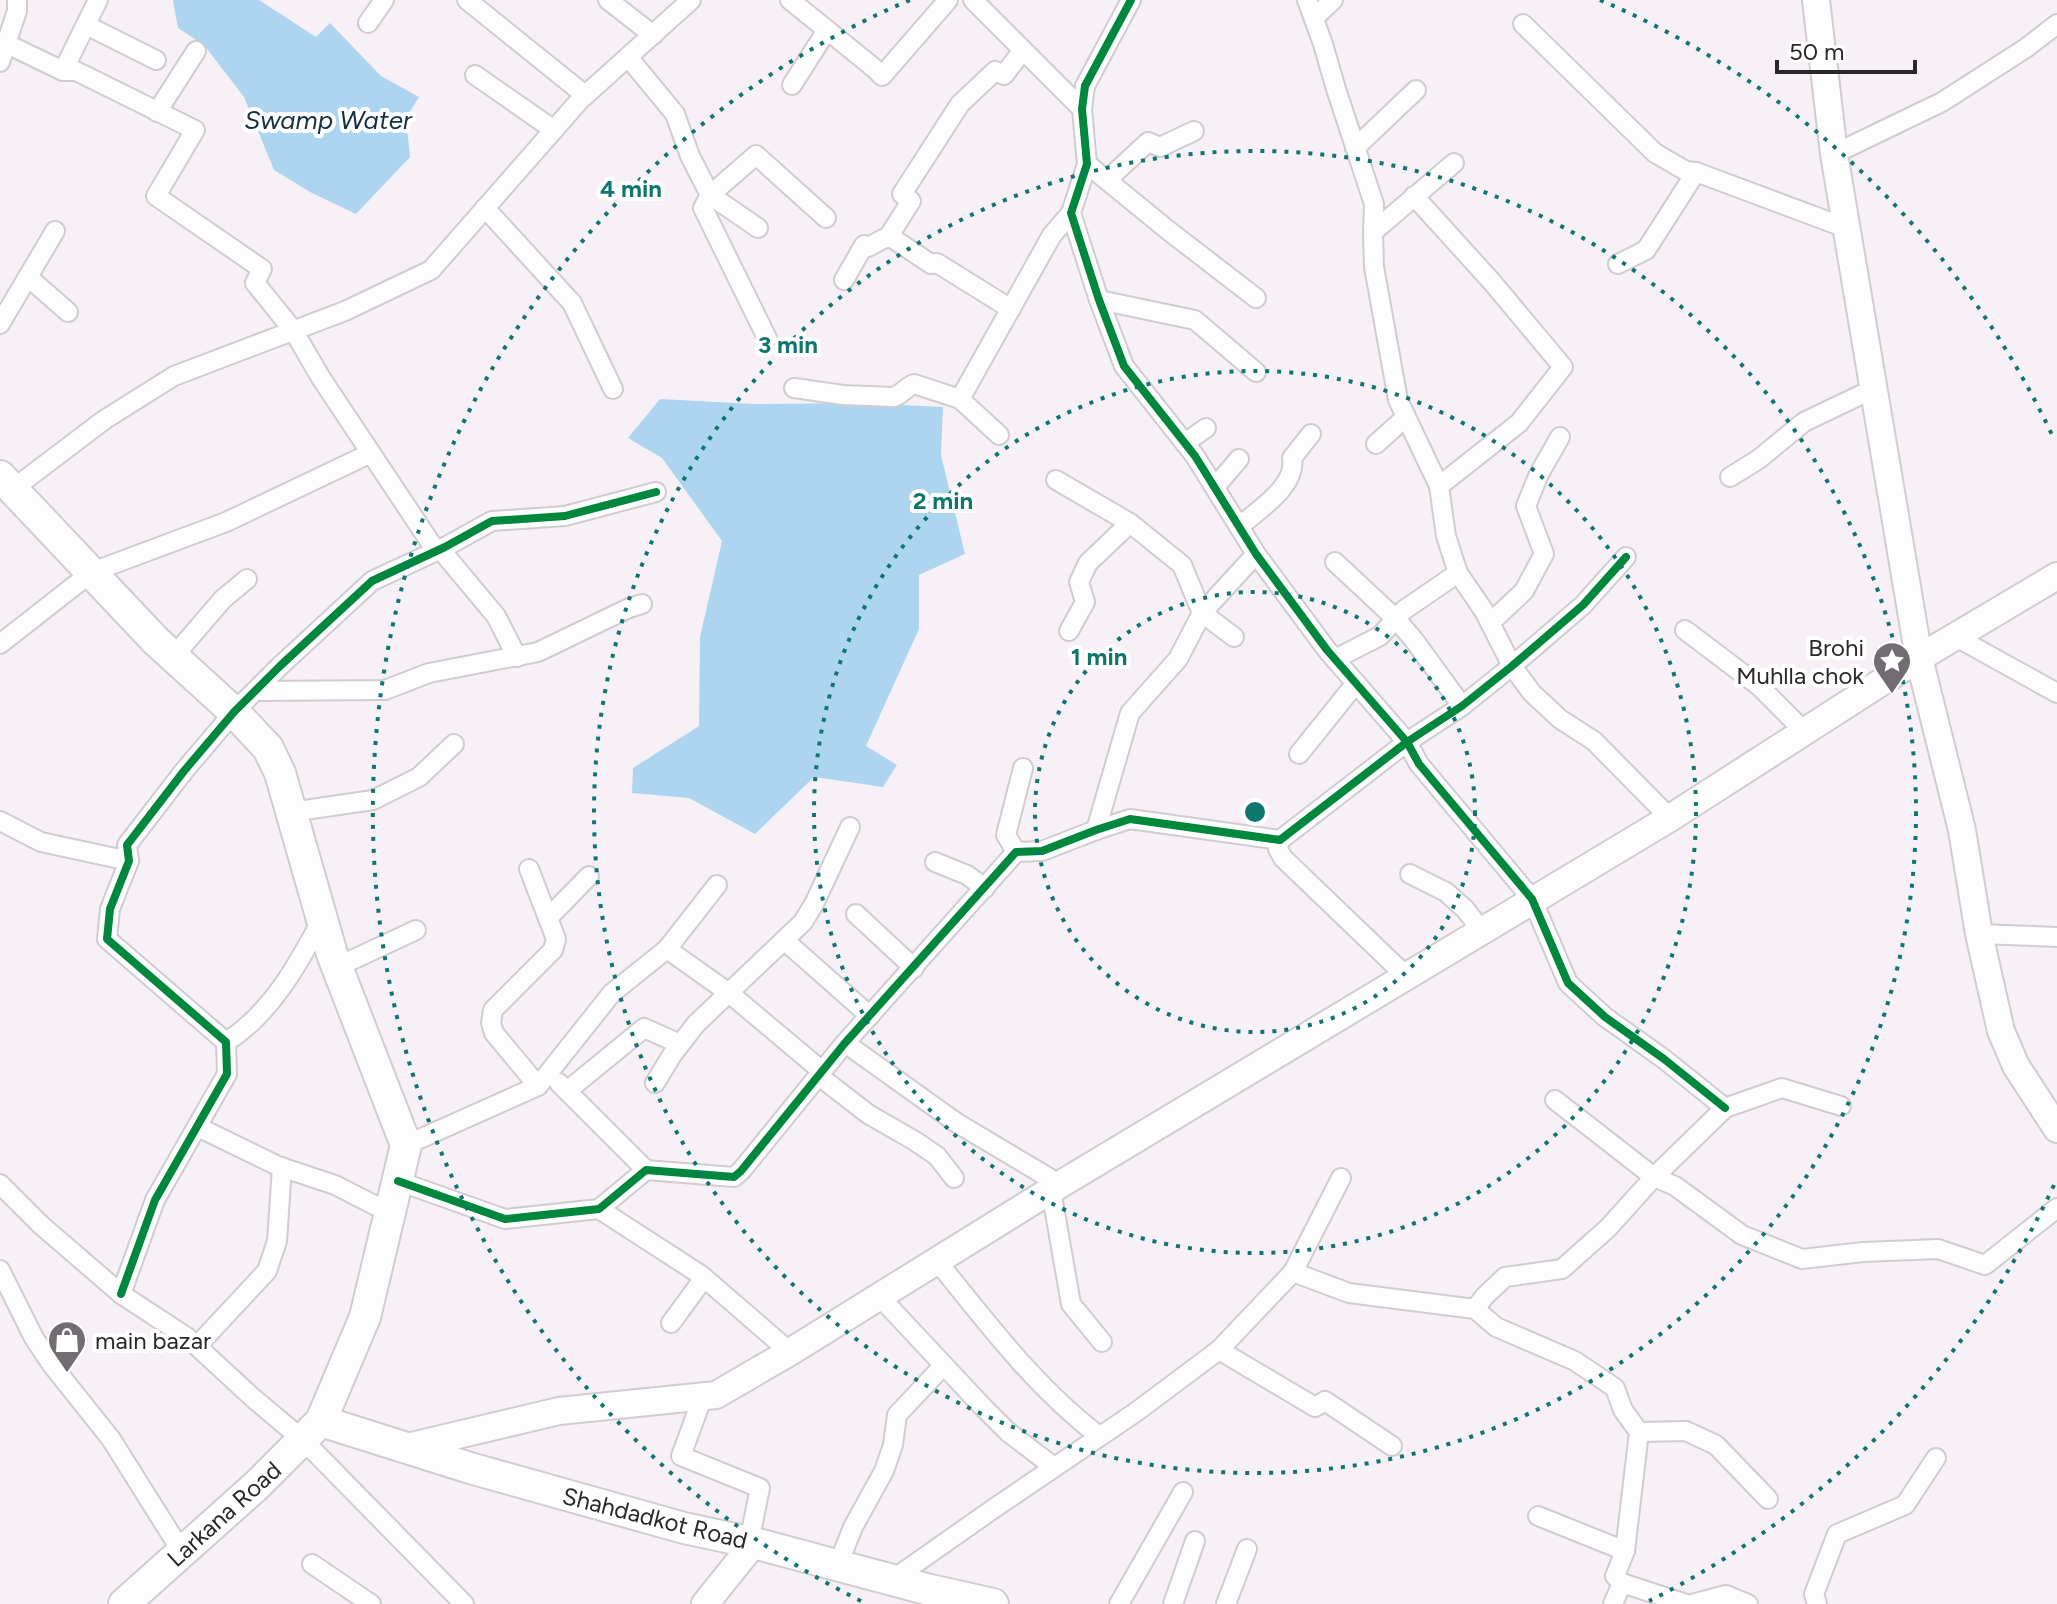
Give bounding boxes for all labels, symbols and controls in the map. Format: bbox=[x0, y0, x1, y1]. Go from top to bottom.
scale bar bbox=[1777, 24, 1915, 74]
text: 50 m bbox=[1789, 37, 1845, 66]
water label: Swamp Water bbox=[244, 104, 413, 136]
text: 4 min bbox=[600, 174, 662, 203]
text: 3 min bbox=[758, 330, 818, 359]
text: 2 min bbox=[913, 486, 973, 515]
place label: Brohi Muhlla chok bbox=[1736, 633, 1864, 690]
place icon: Brohi Muhlla chok bbox=[1871, 640, 1913, 695]
text: 1 min bbox=[1071, 642, 1127, 671]
centre of rings bbox=[1241, 798, 1269, 826]
shop icon: main bazar bbox=[46, 1319, 88, 1374]
place label: main bazar bbox=[95, 1326, 211, 1355]
street label: Larkana Road bbox=[161, 1455, 287, 1573]
street label: Shahdadkot Road bbox=[559, 1481, 751, 1555]

